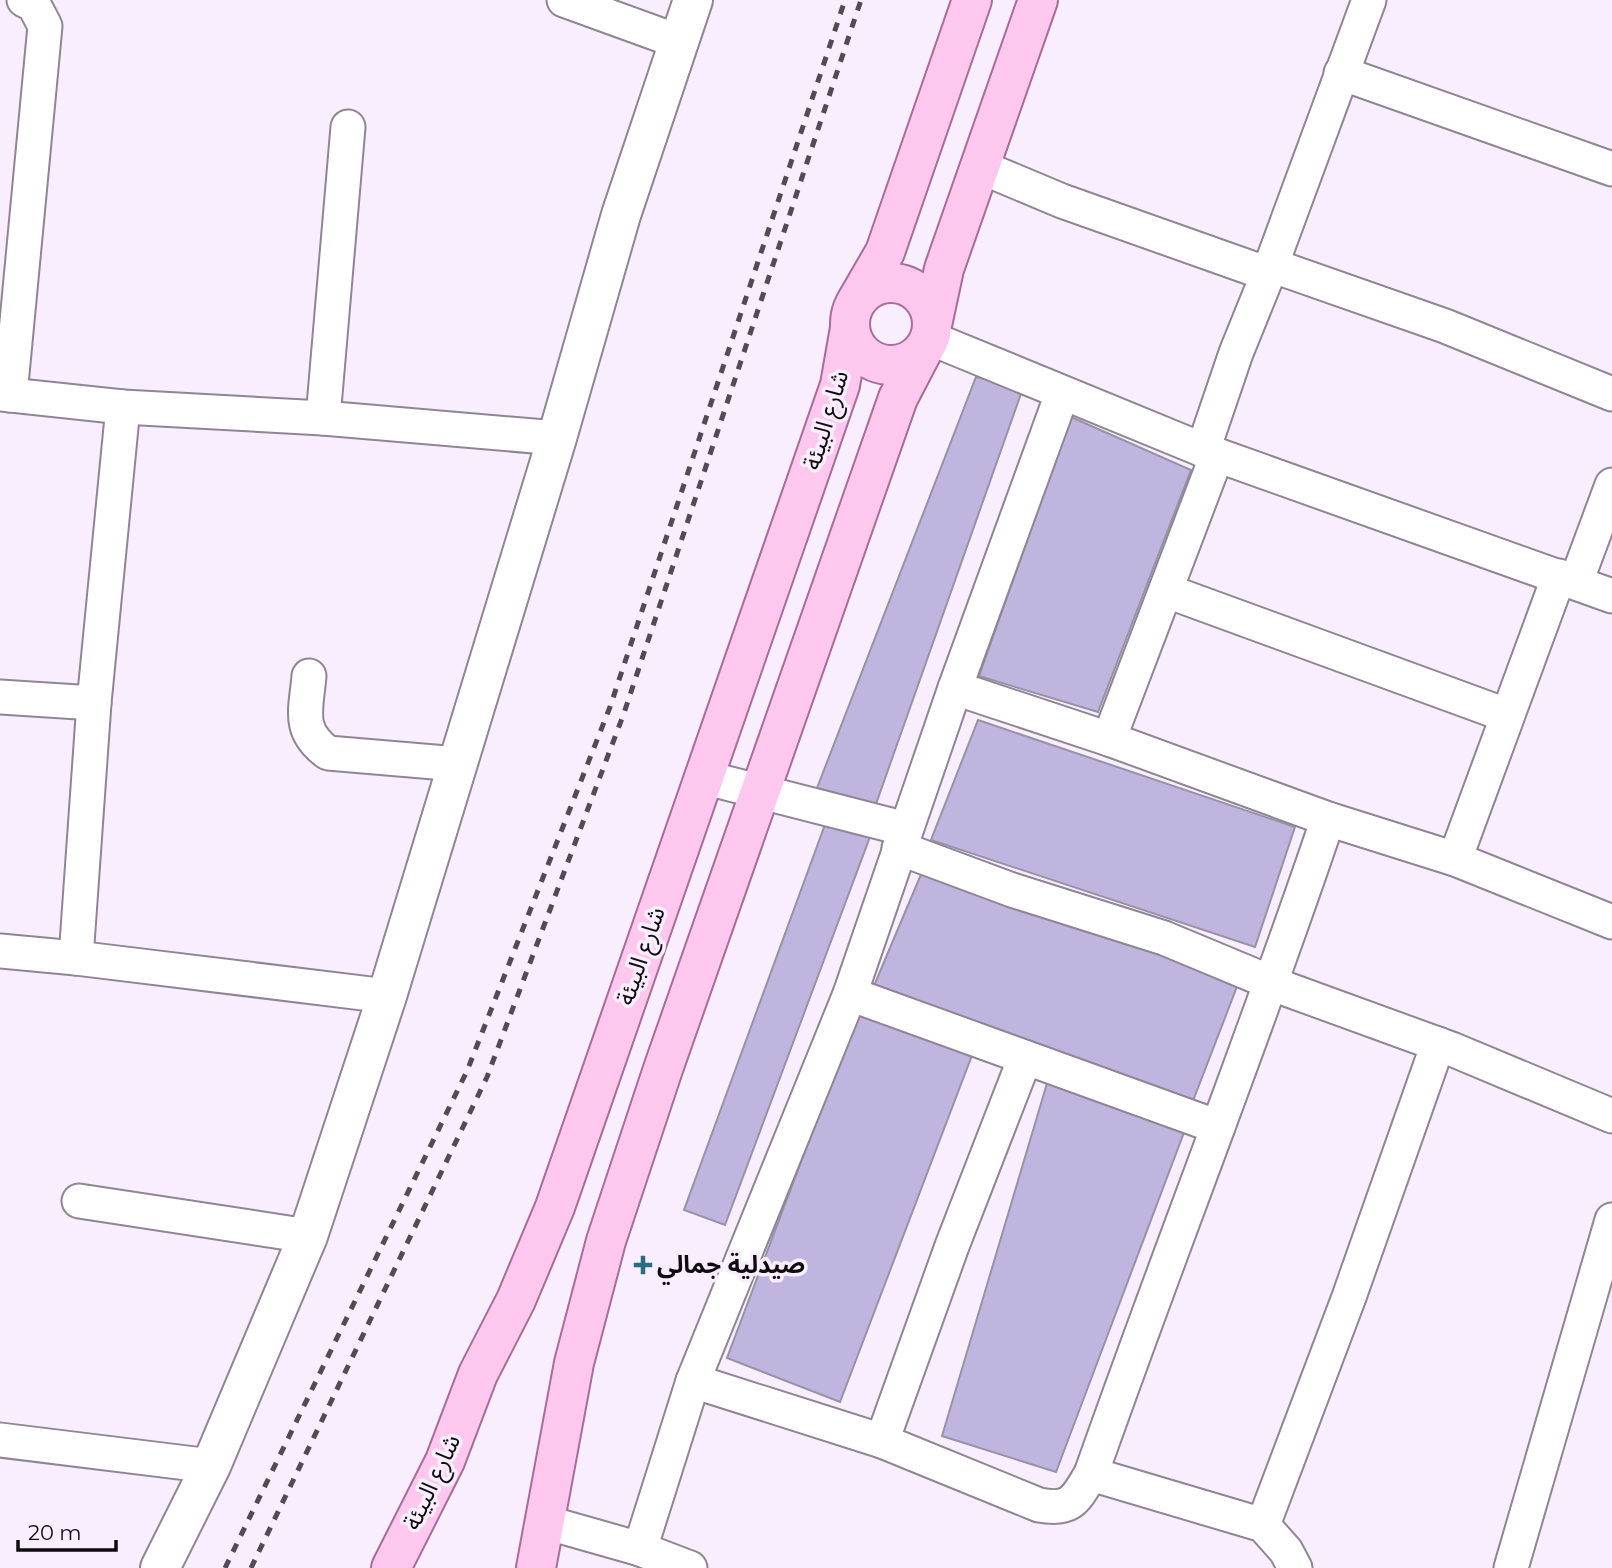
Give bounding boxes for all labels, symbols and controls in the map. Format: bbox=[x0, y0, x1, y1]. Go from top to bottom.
street label: شارع البيئة bbox=[797, 367, 857, 474]
street label: شارع البيئة bbox=[610, 903, 674, 1010]
place label: صيدلية جمالي bbox=[657, 1250, 805, 1285]
marker: صيدلية جمالي bbox=[635, 1257, 651, 1273]
street label: شارع البيئة bbox=[397, 1429, 469, 1535]
scale bar bbox=[18, 1508, 116, 1552]
text: 20 m bbox=[28, 1520, 82, 1545]

